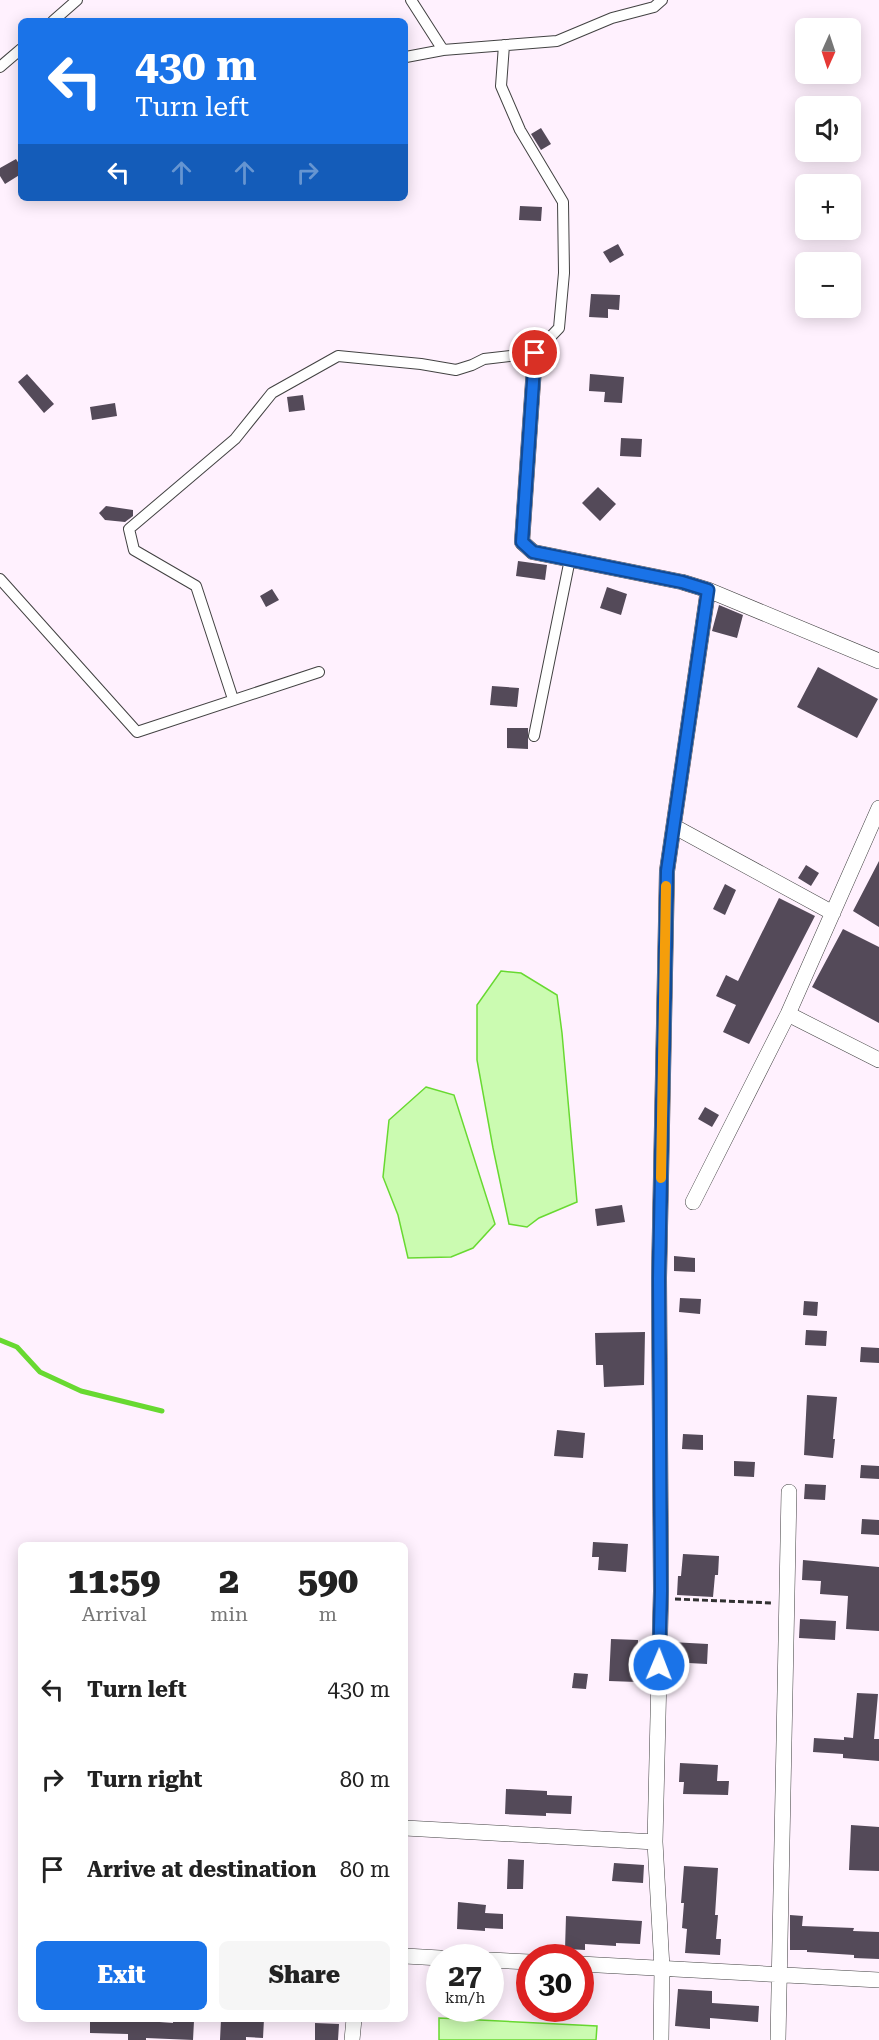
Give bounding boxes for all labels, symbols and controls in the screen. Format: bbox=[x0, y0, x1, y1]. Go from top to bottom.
north arrow bbox=[795, 18, 861, 84]
map controls bbox=[795, 18, 861, 318]
text: 430 m bbox=[135, 41, 257, 90]
icon: left bbox=[36, 42, 114, 120]
text: Turn left bbox=[135, 91, 249, 123]
button: sound bbox=[795, 96, 861, 162]
icon: left bbox=[102, 156, 135, 189]
icon: ahead bbox=[165, 156, 198, 189]
icon: ahead bbox=[228, 156, 261, 189]
icon: right bbox=[291, 156, 324, 189]
button: + bbox=[795, 174, 861, 240]
button: − bbox=[795, 252, 861, 318]
pin bbox=[509, 327, 560, 378]
icon: arrive bbox=[518, 336, 551, 369]
text: 11:59 bbox=[68, 1560, 160, 1602]
text: 2 bbox=[219, 1560, 239, 1602]
text: 590 bbox=[298, 1560, 358, 1602]
text: Arrival bbox=[82, 1602, 147, 1626]
text: min bbox=[210, 1602, 248, 1626]
text: m bbox=[319, 1602, 337, 1626]
position arrow bbox=[627, 1633, 691, 1697]
icon: left bbox=[36, 1673, 69, 1706]
text: Turn left bbox=[87, 1677, 187, 1702]
text: 430 m bbox=[327, 1677, 390, 1702]
icon: right bbox=[36, 1763, 69, 1796]
text: Turn right bbox=[87, 1767, 202, 1792]
text: 80 m bbox=[340, 1767, 390, 1792]
icon: arrive bbox=[36, 1853, 69, 1886]
text: Arrive at destination bbox=[87, 1857, 316, 1882]
text: 80 m bbox=[340, 1857, 390, 1882]
button: Exit bbox=[36, 1941, 207, 2010]
button: Share bbox=[219, 1941, 390, 2010]
speed limit sign: 30 bbox=[516, 1944, 594, 2022]
text: 27 bbox=[448, 1958, 482, 1993]
text: km/h bbox=[445, 1989, 485, 2007]

